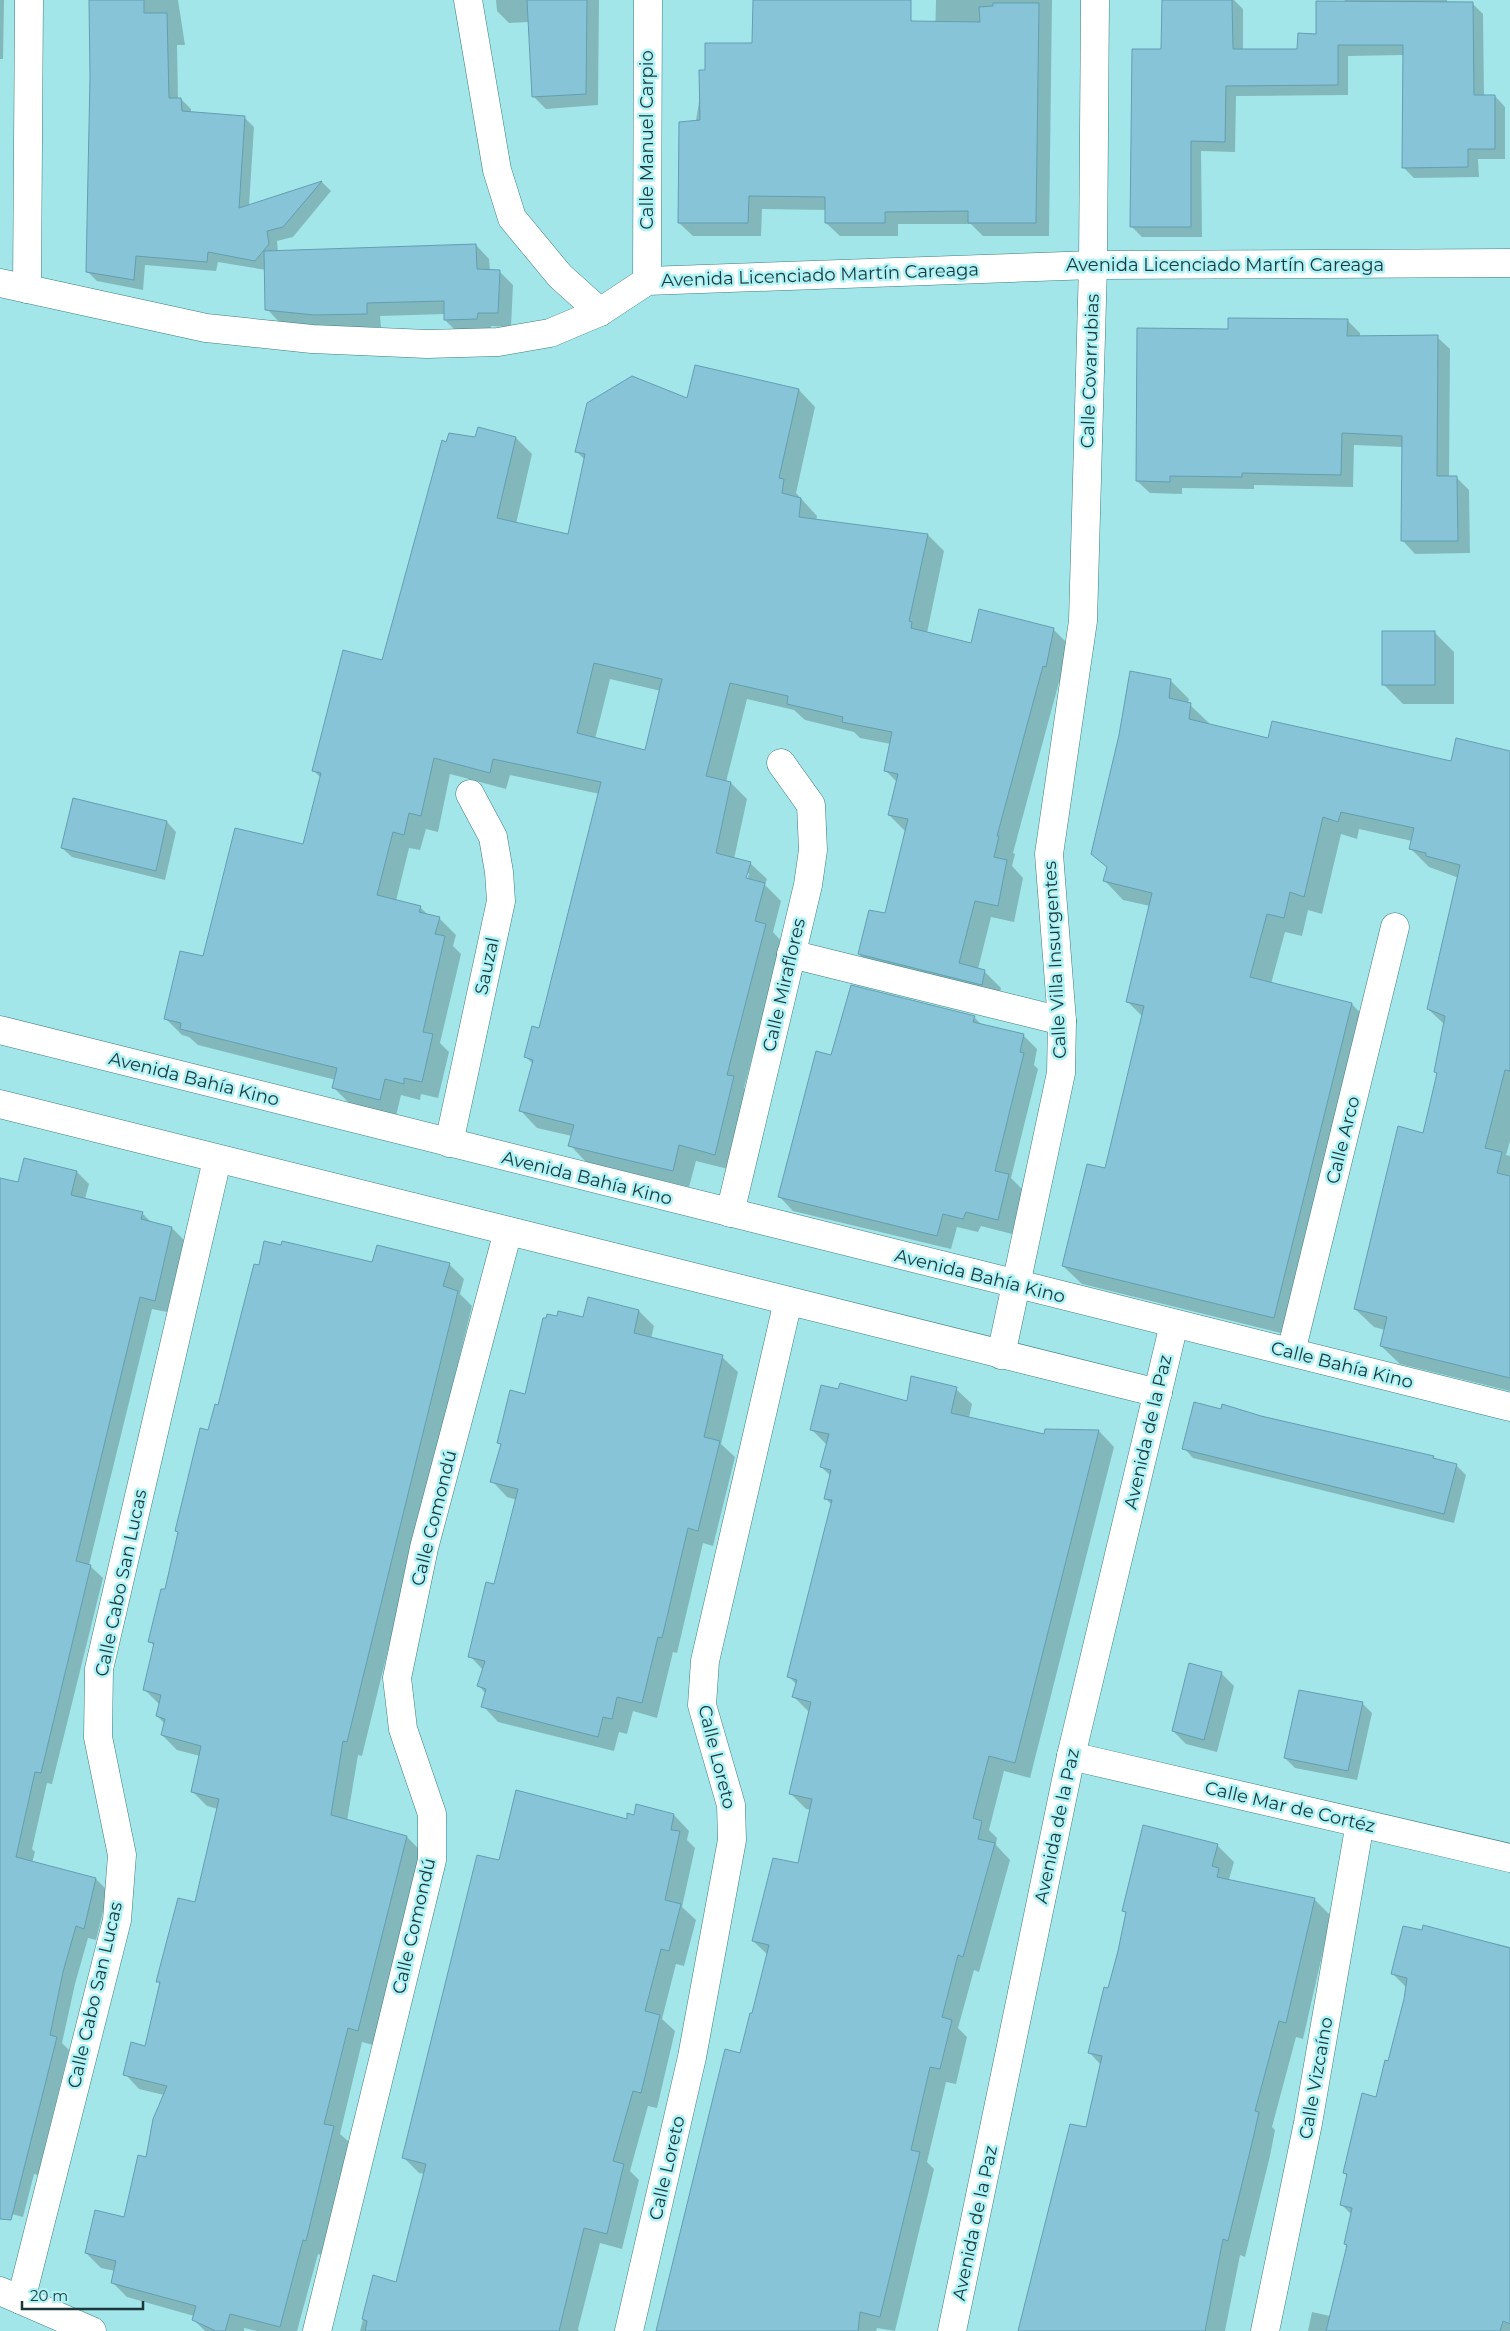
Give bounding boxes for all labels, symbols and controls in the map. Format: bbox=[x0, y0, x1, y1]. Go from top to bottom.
street label: Calle Manuel Carpio bbox=[636, 50, 658, 230]
street label: Avenida Licenciado Martín Careaga bbox=[1066, 254, 1384, 276]
street label: Avenida Licenciado Martín Careaga bbox=[661, 258, 979, 292]
street label: Calle Covarrubias bbox=[1076, 293, 1104, 449]
street label: Calle Villa Insurgentes bbox=[1039, 860, 1071, 1059]
street label: Calle Miraflores bbox=[758, 916, 810, 1054]
street label: Sauzal bbox=[470, 935, 504, 997]
street label: Avenida Bahía Kino bbox=[106, 1047, 282, 1111]
street label: Calle Arco bbox=[1321, 1094, 1365, 1186]
street label: Avenida Bahía Kino bbox=[499, 1146, 675, 1210]
street label: Avenida Bahía Kino bbox=[892, 1244, 1068, 1308]
street label: Calle Bahía Kino bbox=[1268, 1337, 1416, 1393]
street label: Avenida de la Paz bbox=[1120, 1353, 1176, 1511]
street label: Calle Comondú bbox=[407, 1448, 461, 1588]
street label: Calle Cabo San Lucas bbox=[90, 1487, 152, 1679]
street label: Calle Loreto bbox=[693, 1703, 741, 1811]
street label: Avenida de la Paz bbox=[1030, 1747, 1084, 1905]
street label: Calle Mar de Cortéz bbox=[1203, 1777, 1377, 1837]
street label: Calle Comondú bbox=[388, 1856, 440, 1996]
street label: Calle Cabo San Lucas bbox=[63, 1899, 127, 2090]
street label: Calle Vizcaíno bbox=[1294, 2015, 1338, 2141]
street label: Calle Loreto bbox=[644, 2114, 690, 2222]
street label: Avenida de la Paz bbox=[948, 2144, 1002, 2302]
scale bar bbox=[22, 2278, 144, 2310]
text: 20 m bbox=[30, 2286, 68, 2305]

